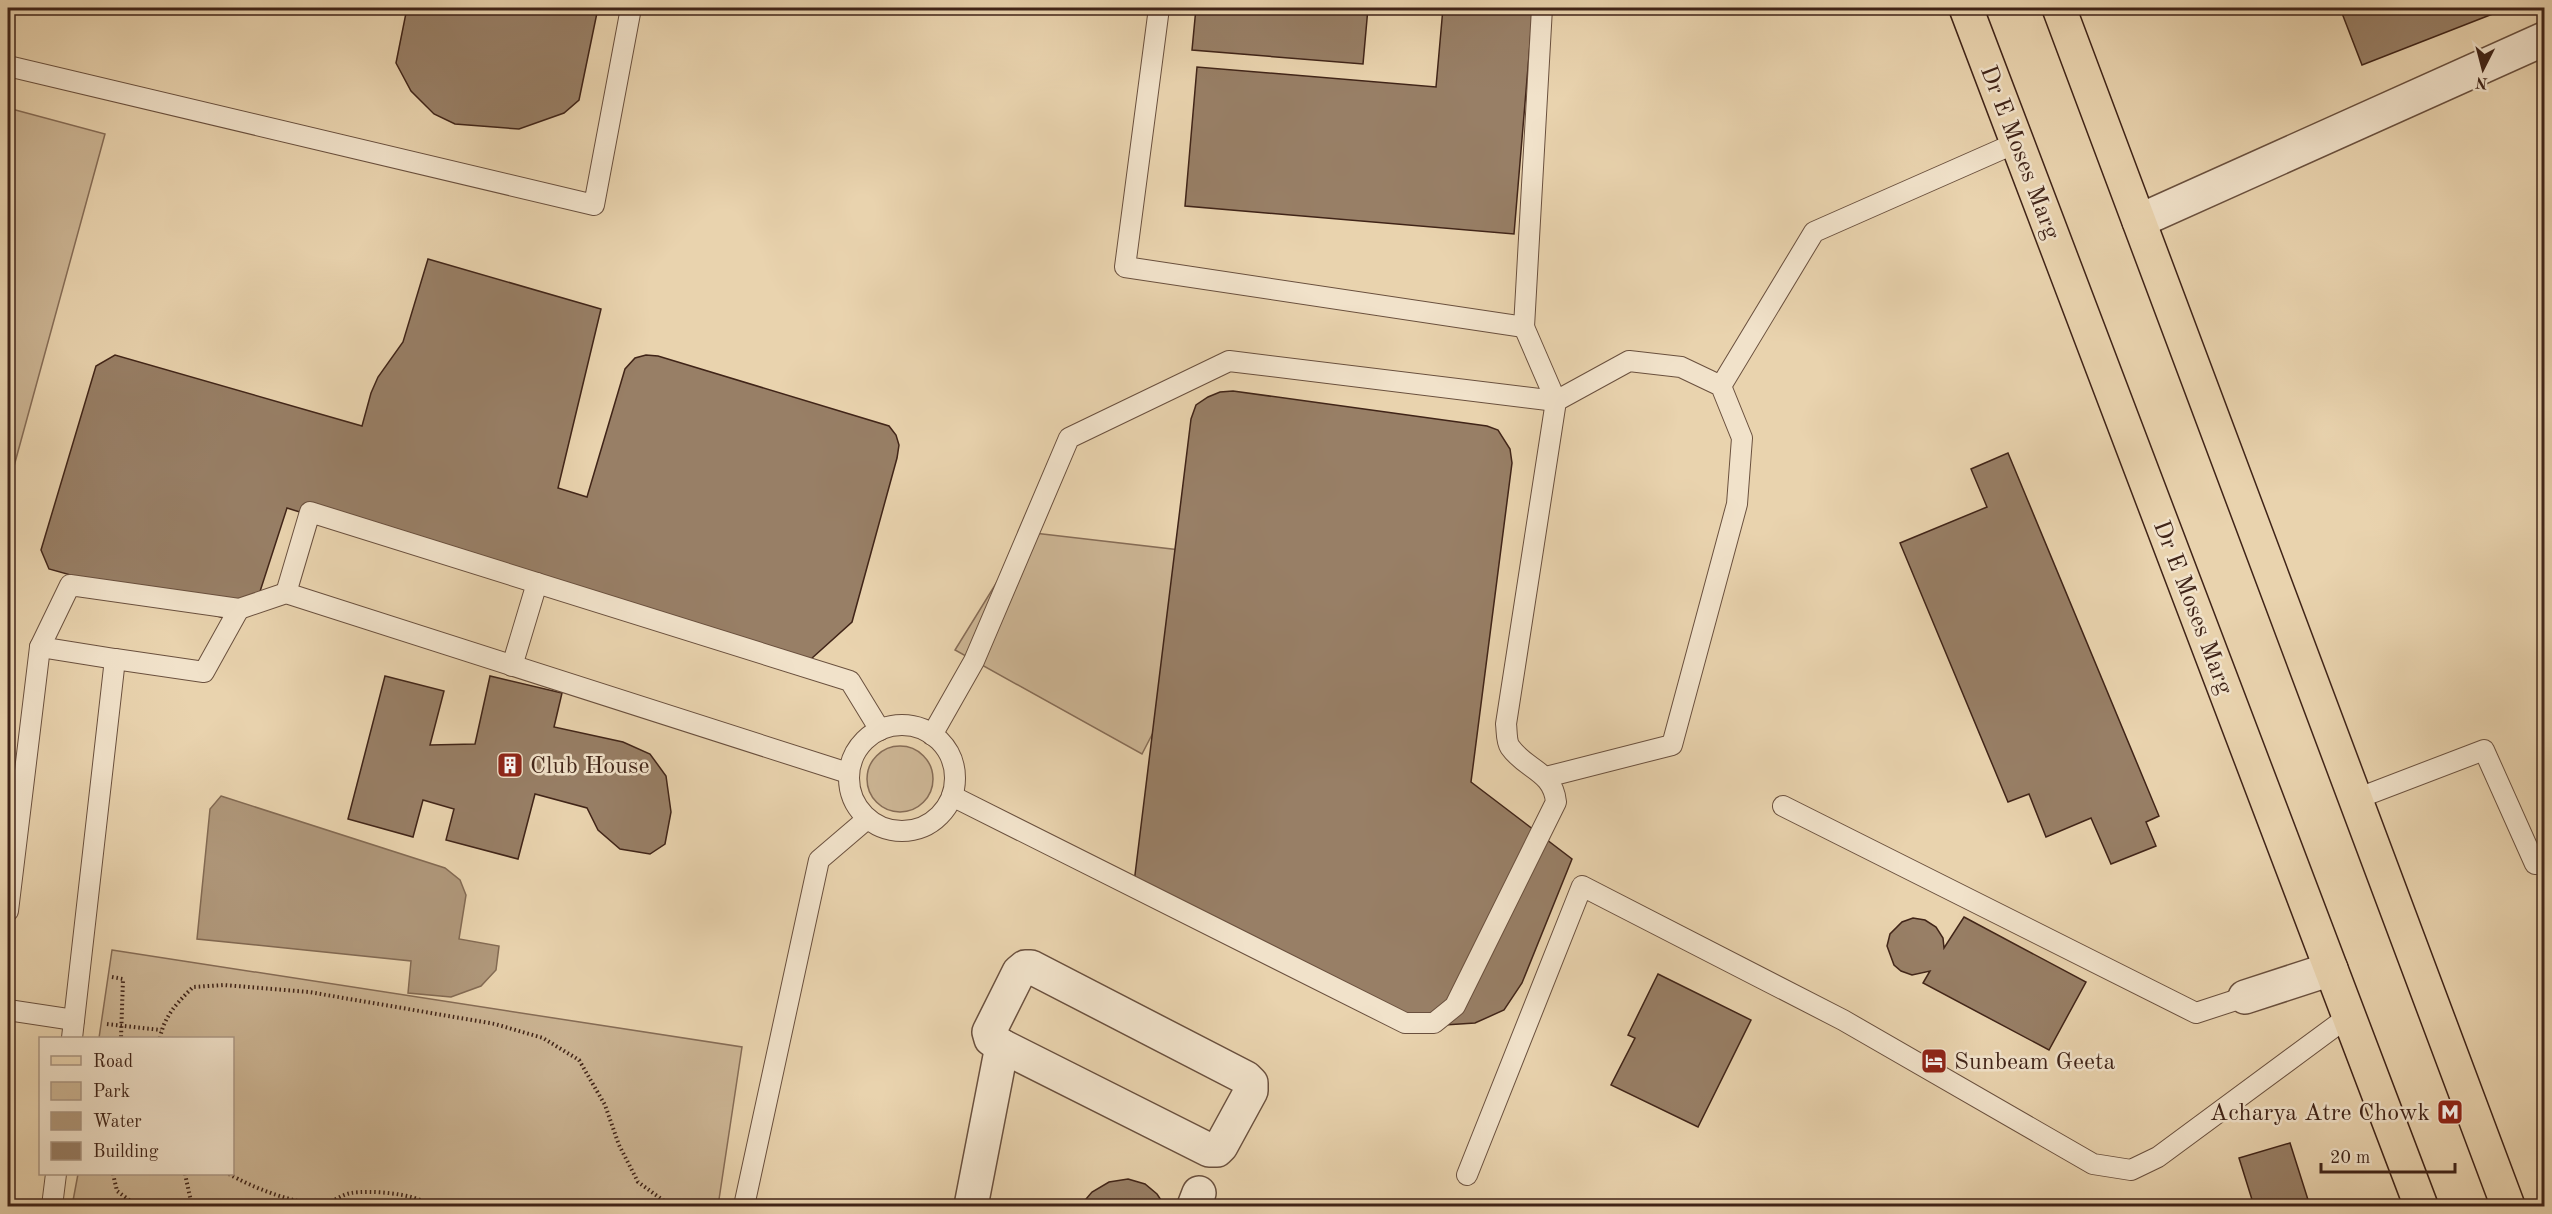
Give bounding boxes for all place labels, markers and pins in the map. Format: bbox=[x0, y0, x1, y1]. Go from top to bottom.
building icon: Club House bbox=[495, 750, 525, 780]
place label: Club House bbox=[530, 755, 649, 779]
hotel icon: Sunbeam Geeta bbox=[1919, 1046, 1949, 1076]
place label: Sunbeam Geeta bbox=[1954, 1051, 2115, 1075]
metro station icon: Acharya Atre Chowk bbox=[2435, 1097, 2465, 1127]
place label: Acharya Atre Chowk bbox=[2210, 1102, 2430, 1126]

